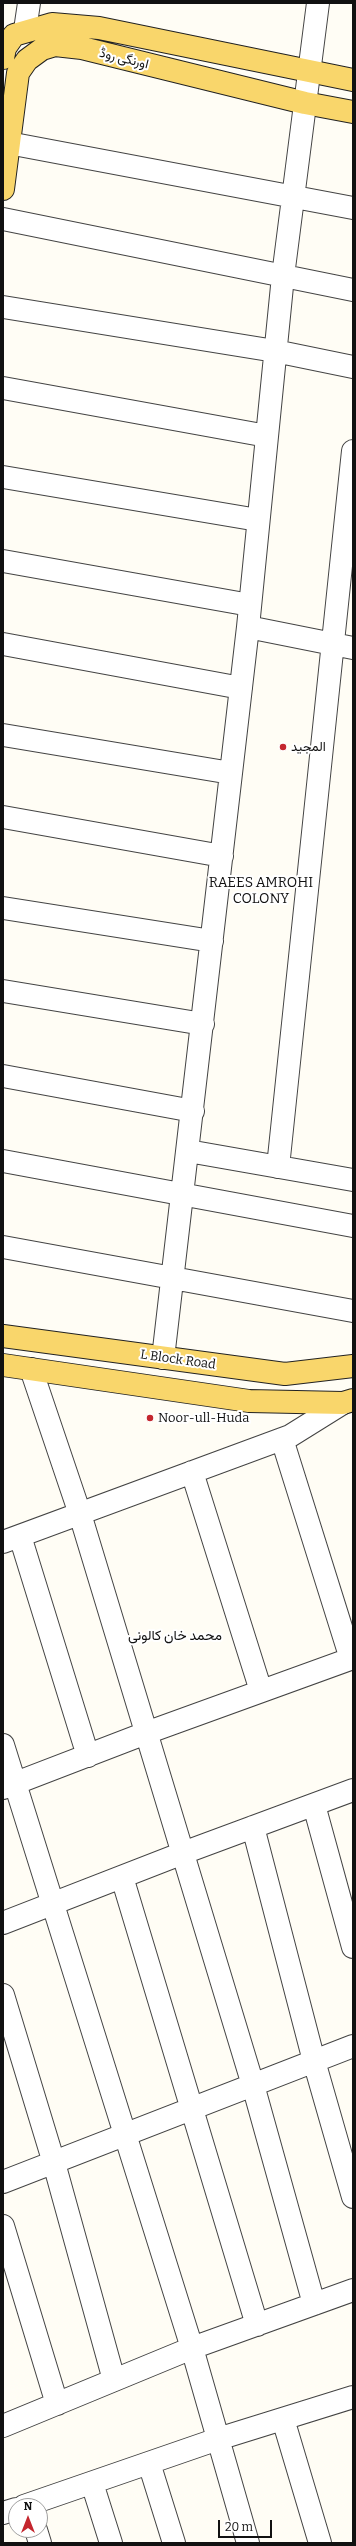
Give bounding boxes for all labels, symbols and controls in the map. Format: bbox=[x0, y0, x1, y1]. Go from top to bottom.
street label: اورنگی روڈ bbox=[98, 45, 150, 73]
place label: المجید bbox=[291, 739, 326, 755]
marker: المجید bbox=[278, 742, 288, 752]
district label: RAEES AMROHI COLONY bbox=[203, 875, 319, 908]
street label: L Block Road bbox=[139, 1347, 217, 1373]
place label: Noor-ull-Huda bbox=[158, 1410, 249, 1426]
marker: Noor-ull-Huda bbox=[145, 1413, 155, 1423]
district label: محمد خان کالونی bbox=[128, 1628, 222, 1644]
north arrow bbox=[8, 2498, 48, 2538]
text: N bbox=[24, 2500, 32, 2513]
scale bar bbox=[220, 2512, 274, 2538]
text: 20 m bbox=[225, 2520, 253, 2534]

